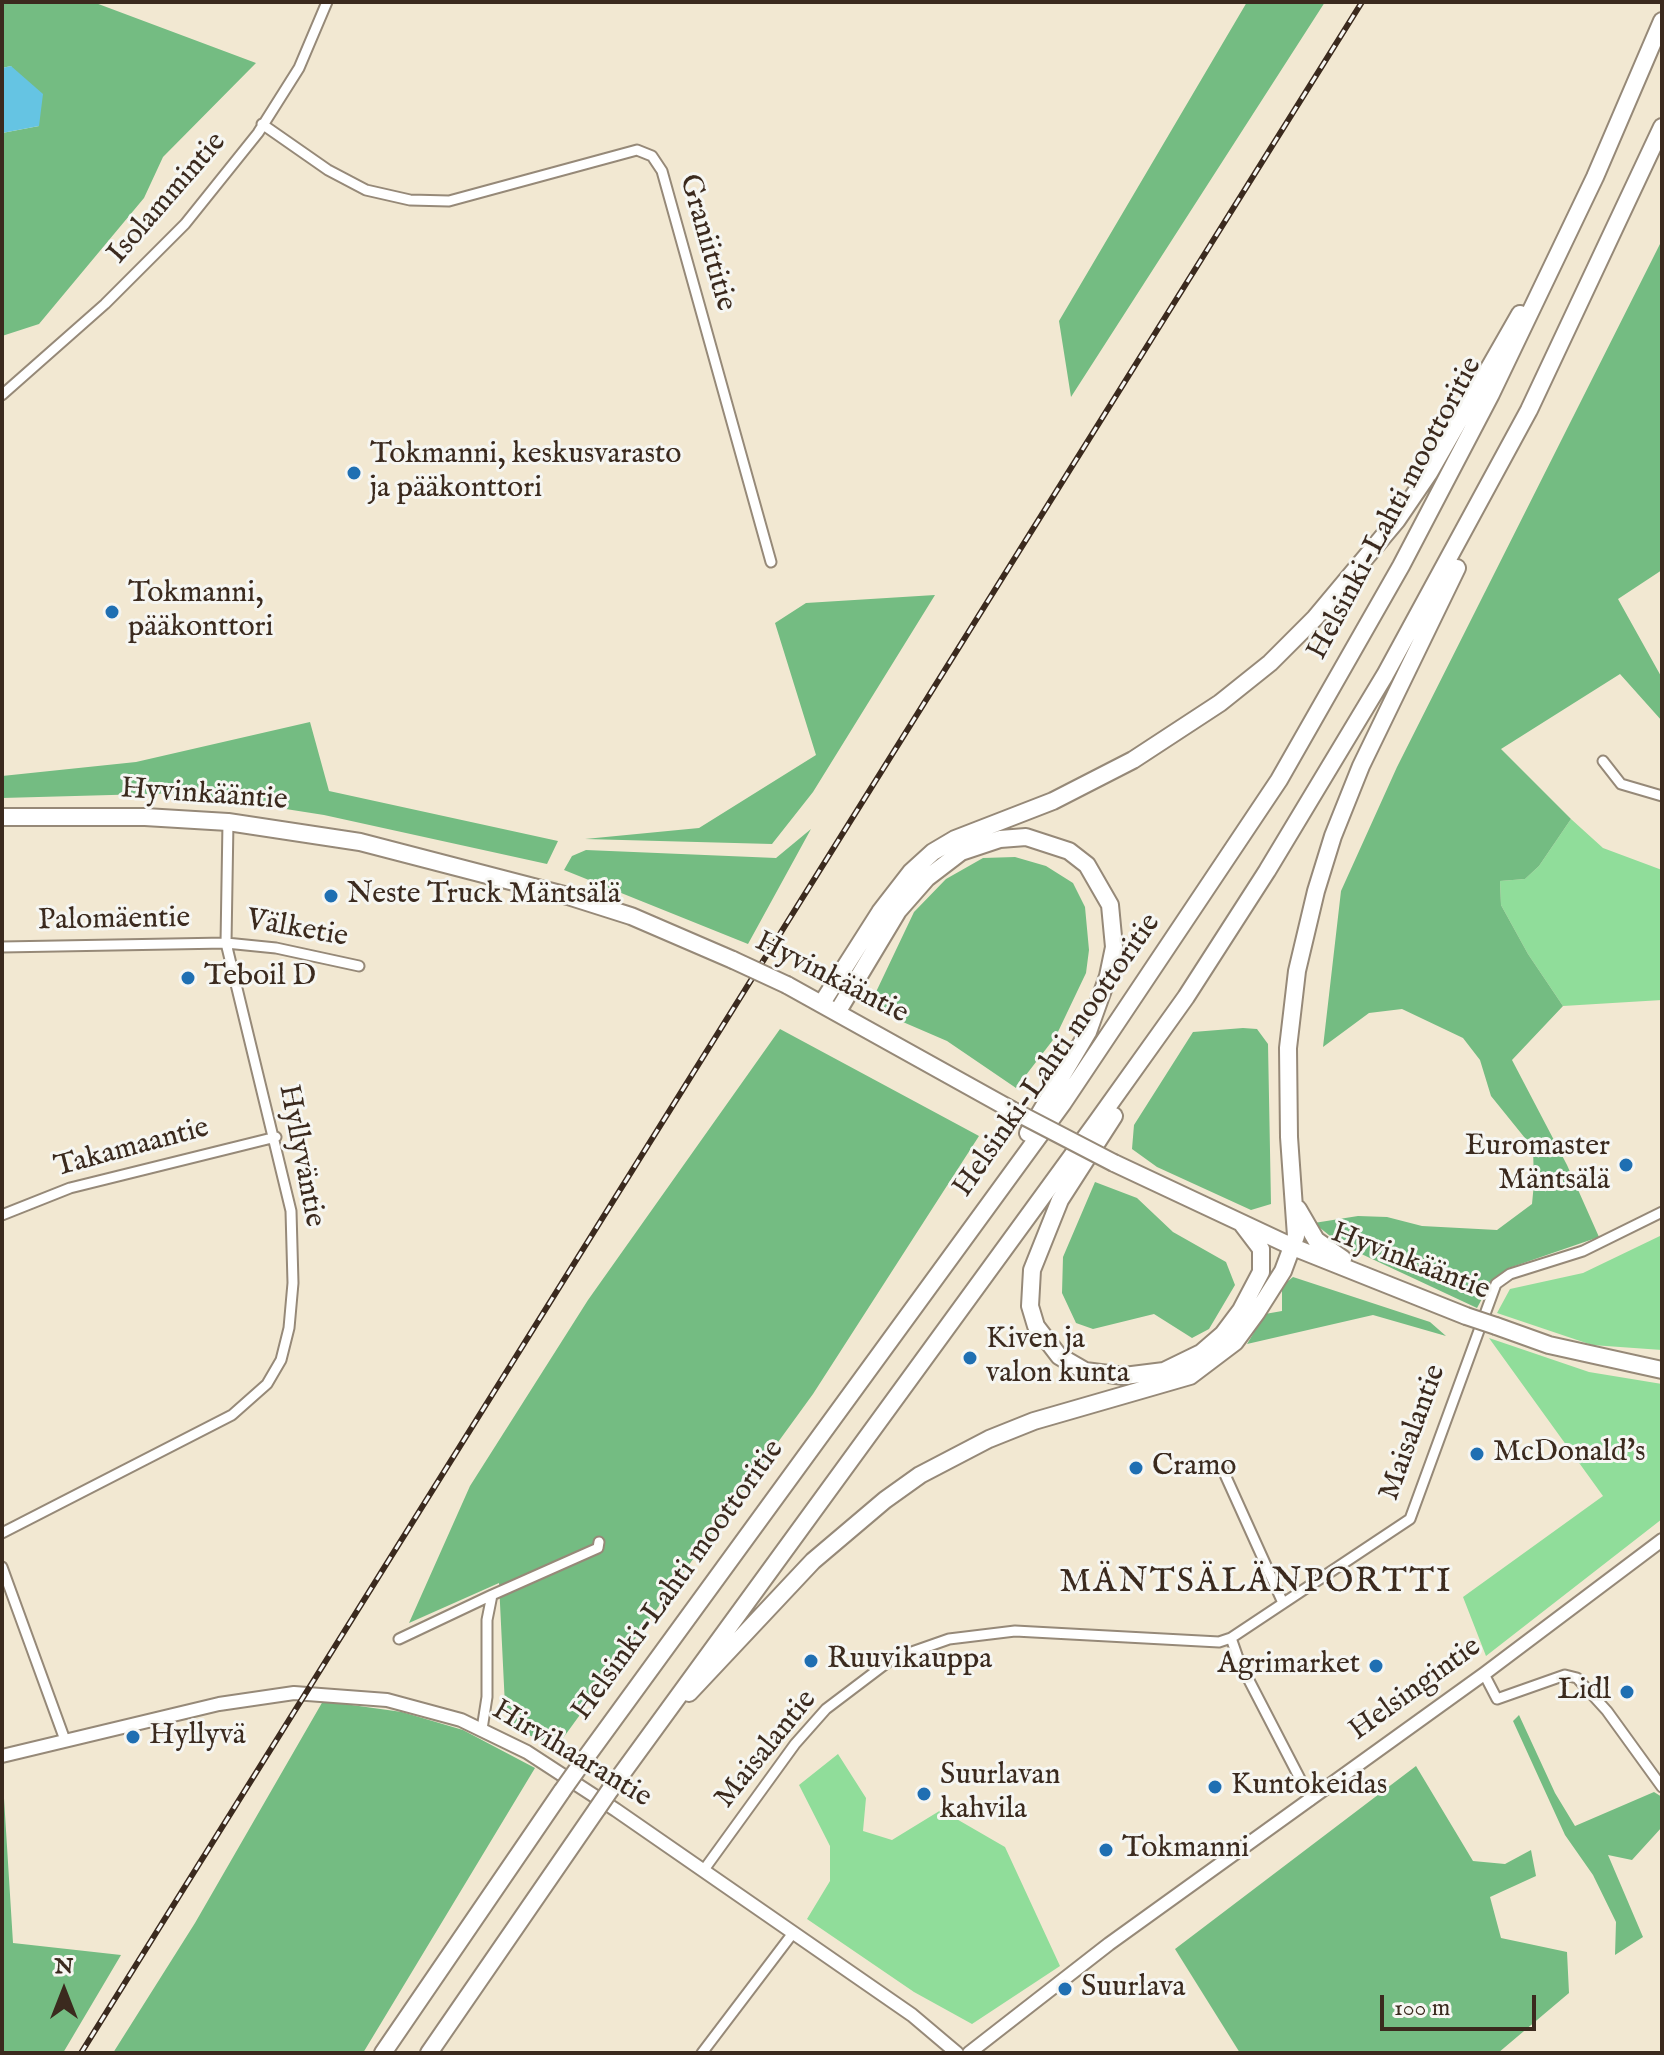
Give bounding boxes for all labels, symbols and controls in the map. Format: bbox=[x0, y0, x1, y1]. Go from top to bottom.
street label: Isolammintie bbox=[101, 126, 235, 272]
street label: Graniittitie bbox=[669, 171, 743, 315]
street label: Helsinki-Lahti moottoritie bbox=[1301, 351, 1491, 667]
place label: Tokmanni, keskusvarasto ja pääkonttori bbox=[370, 438, 681, 508]
marker: Tokmanni, keskusvarasto ja pääkonttori bbox=[345, 464, 363, 482]
place label: Tokmanni, pääkonttori bbox=[128, 577, 274, 648]
marker: Tokmanni, pääkonttori bbox=[103, 603, 121, 621]
street label: Hyvinkääntie bbox=[119, 772, 289, 820]
place label: Neste Truck Mäntsälä bbox=[347, 878, 621, 914]
marker: Neste Truck Mäntsälä bbox=[322, 887, 340, 905]
street label: Palomäentie bbox=[38, 902, 190, 940]
street label: Välketie bbox=[243, 903, 351, 957]
street label: Helsinki-Lahti moottoritie bbox=[946, 907, 1170, 1205]
street label: Hyvinkääntie bbox=[748, 925, 914, 1033]
place label: Teboil D bbox=[204, 960, 316, 996]
marker: Teboil D bbox=[179, 969, 197, 987]
street label: Hyllyväntie bbox=[269, 1082, 331, 1230]
street label: Takamaantie bbox=[51, 1111, 213, 1187]
place label: Euromaster Mäntsälä bbox=[1465, 1130, 1610, 1200]
marker: Euromaster Mäntsälä bbox=[1617, 1156, 1635, 1174]
street label: Hyvinkääntie bbox=[1326, 1216, 1494, 1310]
place label: Kiven ja valon kunta bbox=[986, 1323, 1130, 1394]
marker: Kiven ja valon kunta bbox=[961, 1349, 979, 1367]
street label: Maisalantie bbox=[1373, 1360, 1455, 1506]
street label: Helsinki-Lahti moottoritie bbox=[565, 1434, 793, 1728]
place label: McDonald's bbox=[1493, 1436, 1646, 1472]
marker: McDonald's bbox=[1468, 1445, 1486, 1463]
place label: Cramo bbox=[1152, 1450, 1237, 1486]
marker: Cramo bbox=[1127, 1459, 1145, 1477]
district label: MÄNTSÄLÄNPORTTI bbox=[1059, 1564, 1453, 1604]
street label: Helsingintie bbox=[1343, 1630, 1489, 1750]
place label: Ruuvikauppa bbox=[827, 1643, 992, 1679]
place label: Agrimarket bbox=[1217, 1648, 1360, 1684]
marker: Ruuvikauppa bbox=[802, 1652, 820, 1670]
marker: Agrimarket bbox=[1367, 1657, 1385, 1675]
place label: Lidl bbox=[1558, 1674, 1611, 1710]
marker: Lidl bbox=[1618, 1683, 1636, 1701]
street label: Maisalantie bbox=[708, 1684, 826, 1816]
street label: Hirvihaarantie bbox=[485, 1693, 657, 1817]
place label: Hyllyvä bbox=[149, 1719, 246, 1755]
marker: Hyllyvä bbox=[124, 1728, 142, 1746]
place label: Suurlavan kahvila bbox=[940, 1759, 1061, 1830]
place label: Kuntokeidas bbox=[1231, 1769, 1387, 1805]
marker: Kuntokeidas bbox=[1206, 1778, 1224, 1796]
marker: Suurlavan kahvila bbox=[915, 1785, 933, 1803]
place label: Tokmanni bbox=[1122, 1832, 1249, 1868]
marker: Tokmanni bbox=[1097, 1841, 1115, 1859]
north arrow bbox=[24, 1951, 104, 2031]
text: N bbox=[54, 1953, 74, 1981]
place label: Suurlava bbox=[1081, 1971, 1186, 2007]
scale bar bbox=[1384, 1979, 1540, 2029]
marker: Suurlava bbox=[1056, 1980, 1074, 1998]
text: 100 m bbox=[1394, 1993, 1450, 2024]

